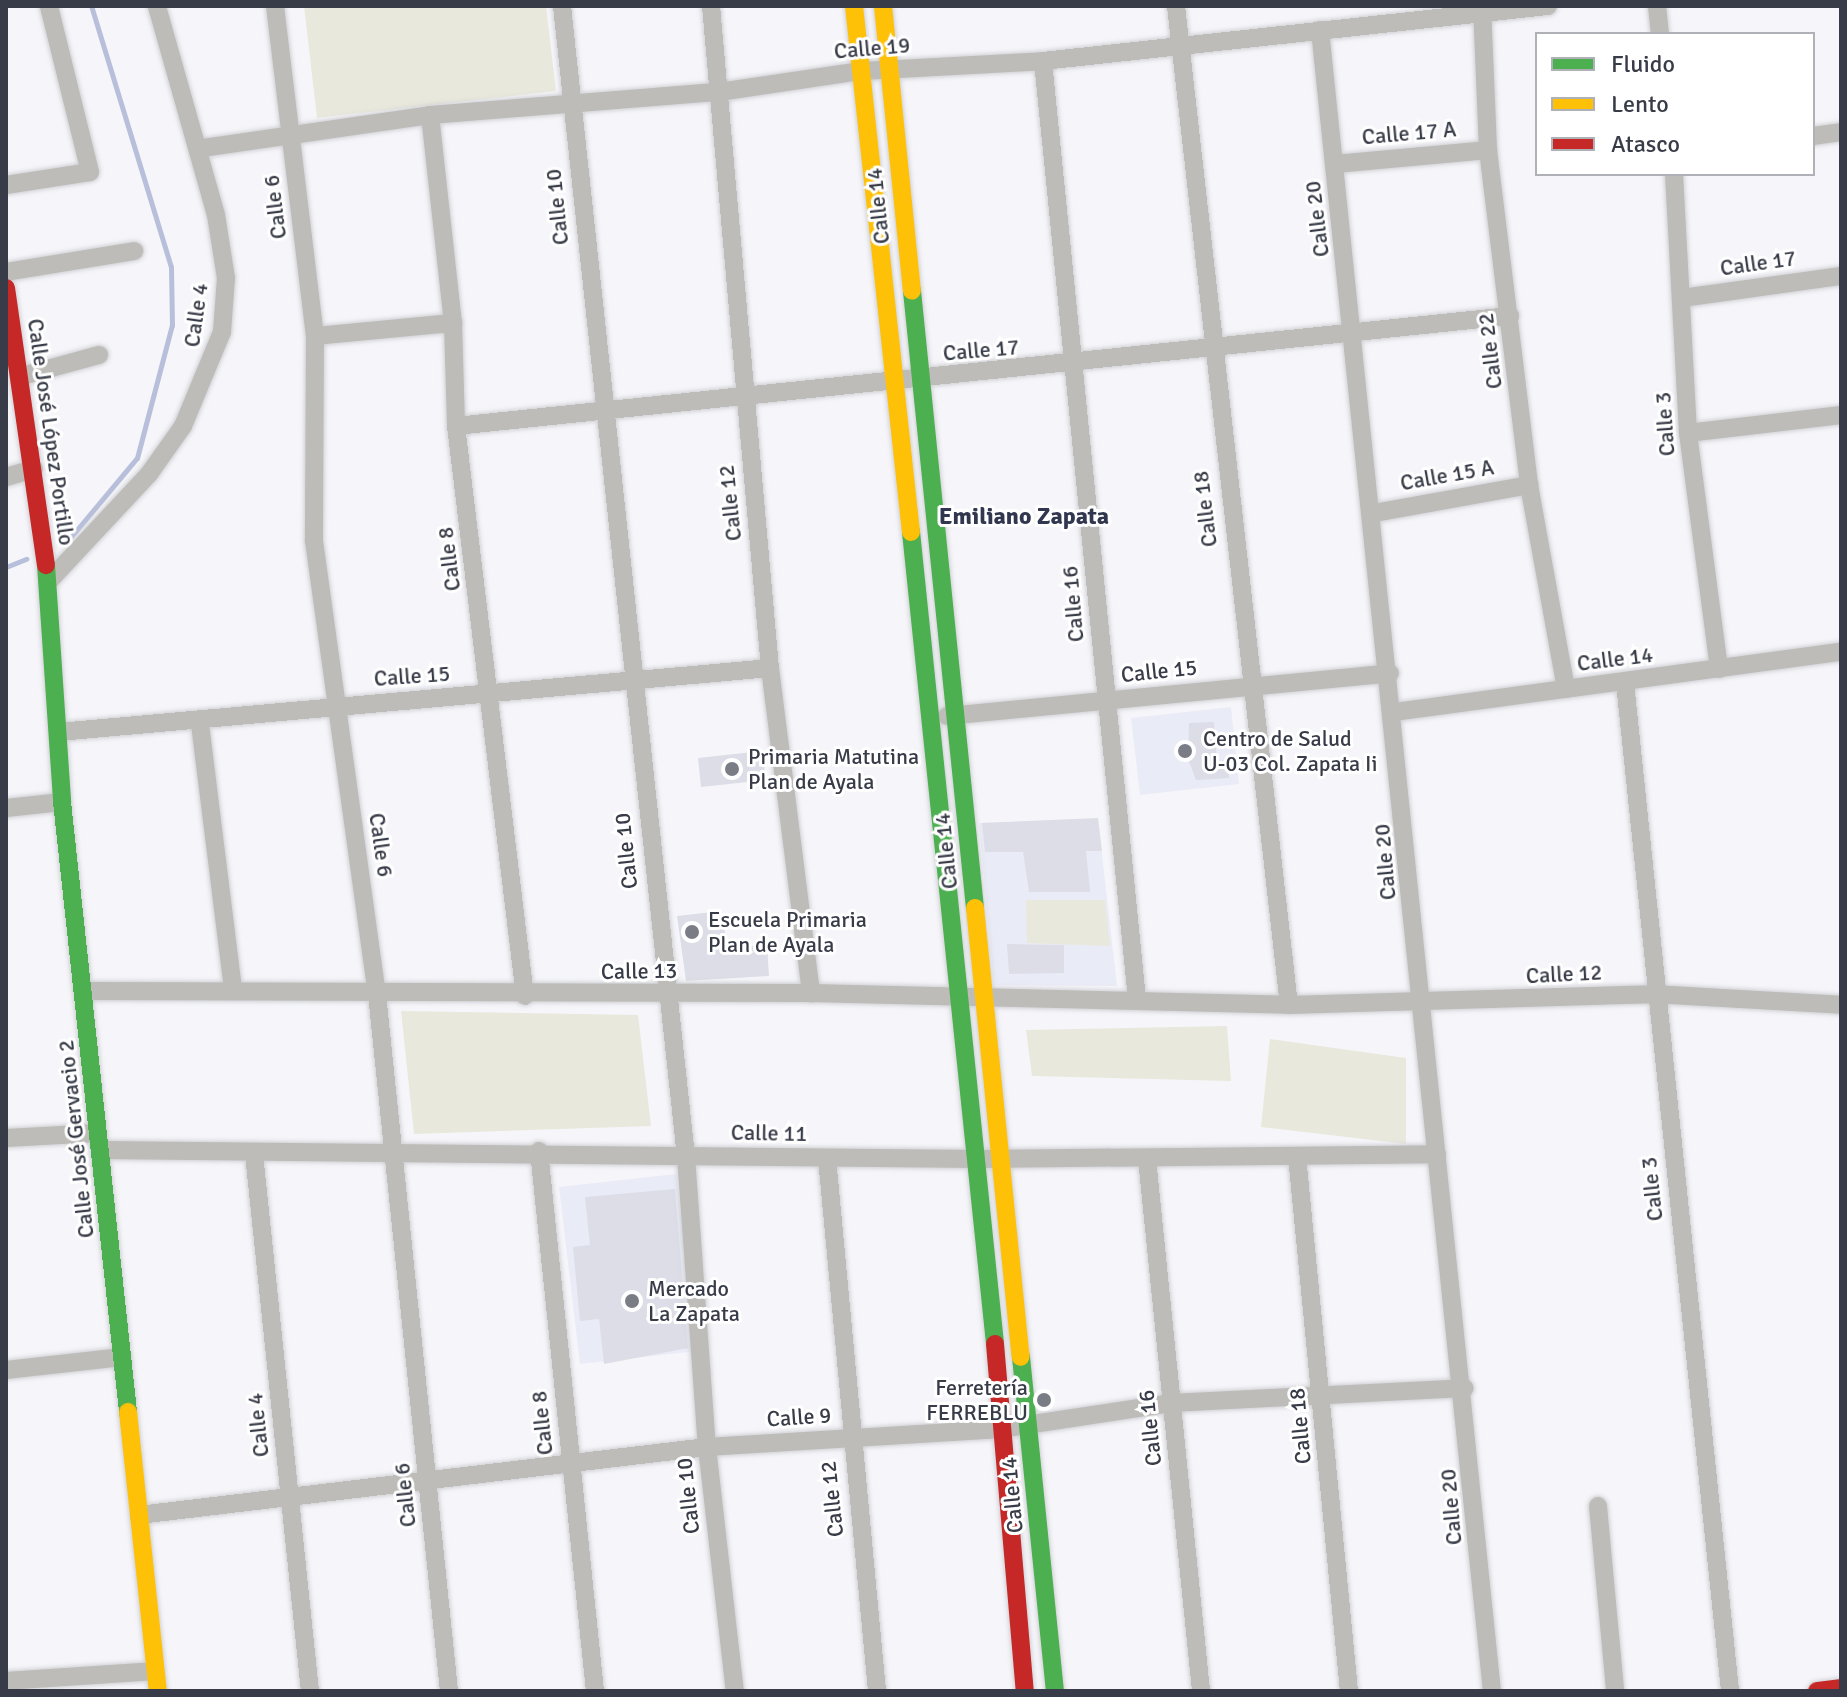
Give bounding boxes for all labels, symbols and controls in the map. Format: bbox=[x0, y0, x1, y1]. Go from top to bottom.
street label: Calle 19 bbox=[833, 32, 911, 64]
legend bbox=[1535, 32, 1815, 176]
text: Fluido bbox=[1611, 49, 1675, 79]
text: Lento bbox=[1611, 89, 1669, 119]
street label: Calle 17 A bbox=[1361, 116, 1457, 150]
text: Atasco bbox=[1611, 129, 1680, 159]
street label: Calle 14 bbox=[861, 167, 895, 245]
street label: Calle 10 bbox=[540, 168, 574, 246]
street label: Calle 6 bbox=[258, 173, 292, 241]
street label: Calle 20 bbox=[1299, 179, 1335, 259]
street label: Calle 17 bbox=[1718, 245, 1798, 281]
street label: Calle 4 bbox=[178, 281, 214, 349]
street label: Calle 22 bbox=[1472, 311, 1508, 391]
street label: Calle José López Portillo bbox=[22, 317, 80, 547]
street label: Calle 17 bbox=[942, 334, 1020, 366]
street label: Calle 3 bbox=[1650, 391, 1680, 457]
street label: Calle 15 A bbox=[1398, 454, 1496, 496]
street label: Calle 12 bbox=[713, 464, 747, 542]
street label: Calle 18 bbox=[1187, 469, 1223, 549]
district label: Emiliano Zapata bbox=[939, 503, 1109, 531]
street label: Calle 8 bbox=[432, 525, 466, 593]
street label: Calle 16 bbox=[1057, 565, 1089, 643]
street label: Calle 14 bbox=[1575, 641, 1655, 677]
street label: Calle 15 bbox=[1120, 654, 1198, 688]
street label: Calle 15 bbox=[373, 660, 451, 692]
place label: Centro de Salud U-03 Col. Zapata Ii bbox=[1203, 725, 1378, 776]
marker: Centro de Salud U-03 Col. Zapata Ii bbox=[1174, 740, 1196, 762]
place label: Primaria Matutina Plan de Ayala bbox=[748, 743, 919, 794]
marker: Primaria Matutina Plan de Ayala bbox=[723, 760, 741, 778]
street label: Calle 6 bbox=[363, 811, 399, 879]
street label: Calle 10 bbox=[609, 812, 643, 890]
street label: Calle 14 bbox=[929, 812, 963, 890]
street label: Calle 20 bbox=[1369, 823, 1401, 901]
place label: Escuela Primaria Plan de Ayala bbox=[708, 906, 867, 958]
marker: Escuela Primaria Plan de Ayala bbox=[683, 923, 701, 941]
street label: Calle 13 bbox=[601, 957, 677, 985]
street label: Calle 12 bbox=[1525, 959, 1603, 989]
street label: Calle José Gervacio 2 bbox=[52, 1039, 100, 1239]
street label: Calle 11 bbox=[731, 1119, 807, 1147]
street label: Calle 3 bbox=[1636, 1156, 1668, 1222]
place label: Mercado La Zapata bbox=[648, 1275, 740, 1326]
marker: Mercado La Zapata bbox=[623, 1292, 641, 1310]
place label: Ferretería FERREBLU bbox=[926, 1374, 1028, 1426]
street label: Calle 18 bbox=[1284, 1387, 1316, 1465]
street label: Calle 16 bbox=[1133, 1389, 1167, 1467]
street label: Calle 8 bbox=[526, 1390, 558, 1456]
marker: Ferretería FERREBLU bbox=[1035, 1391, 1053, 1409]
street label: Calle 4 bbox=[242, 1392, 274, 1458]
street label: Calle 9 bbox=[766, 1402, 832, 1432]
street label: Calle 14 bbox=[996, 1456, 1028, 1534]
street label: Calle 10 bbox=[671, 1457, 705, 1535]
street label: Calle 12 bbox=[815, 1460, 849, 1538]
street label: Calle 6 bbox=[389, 1462, 421, 1528]
street label: Calle 20 bbox=[1435, 1468, 1467, 1546]

